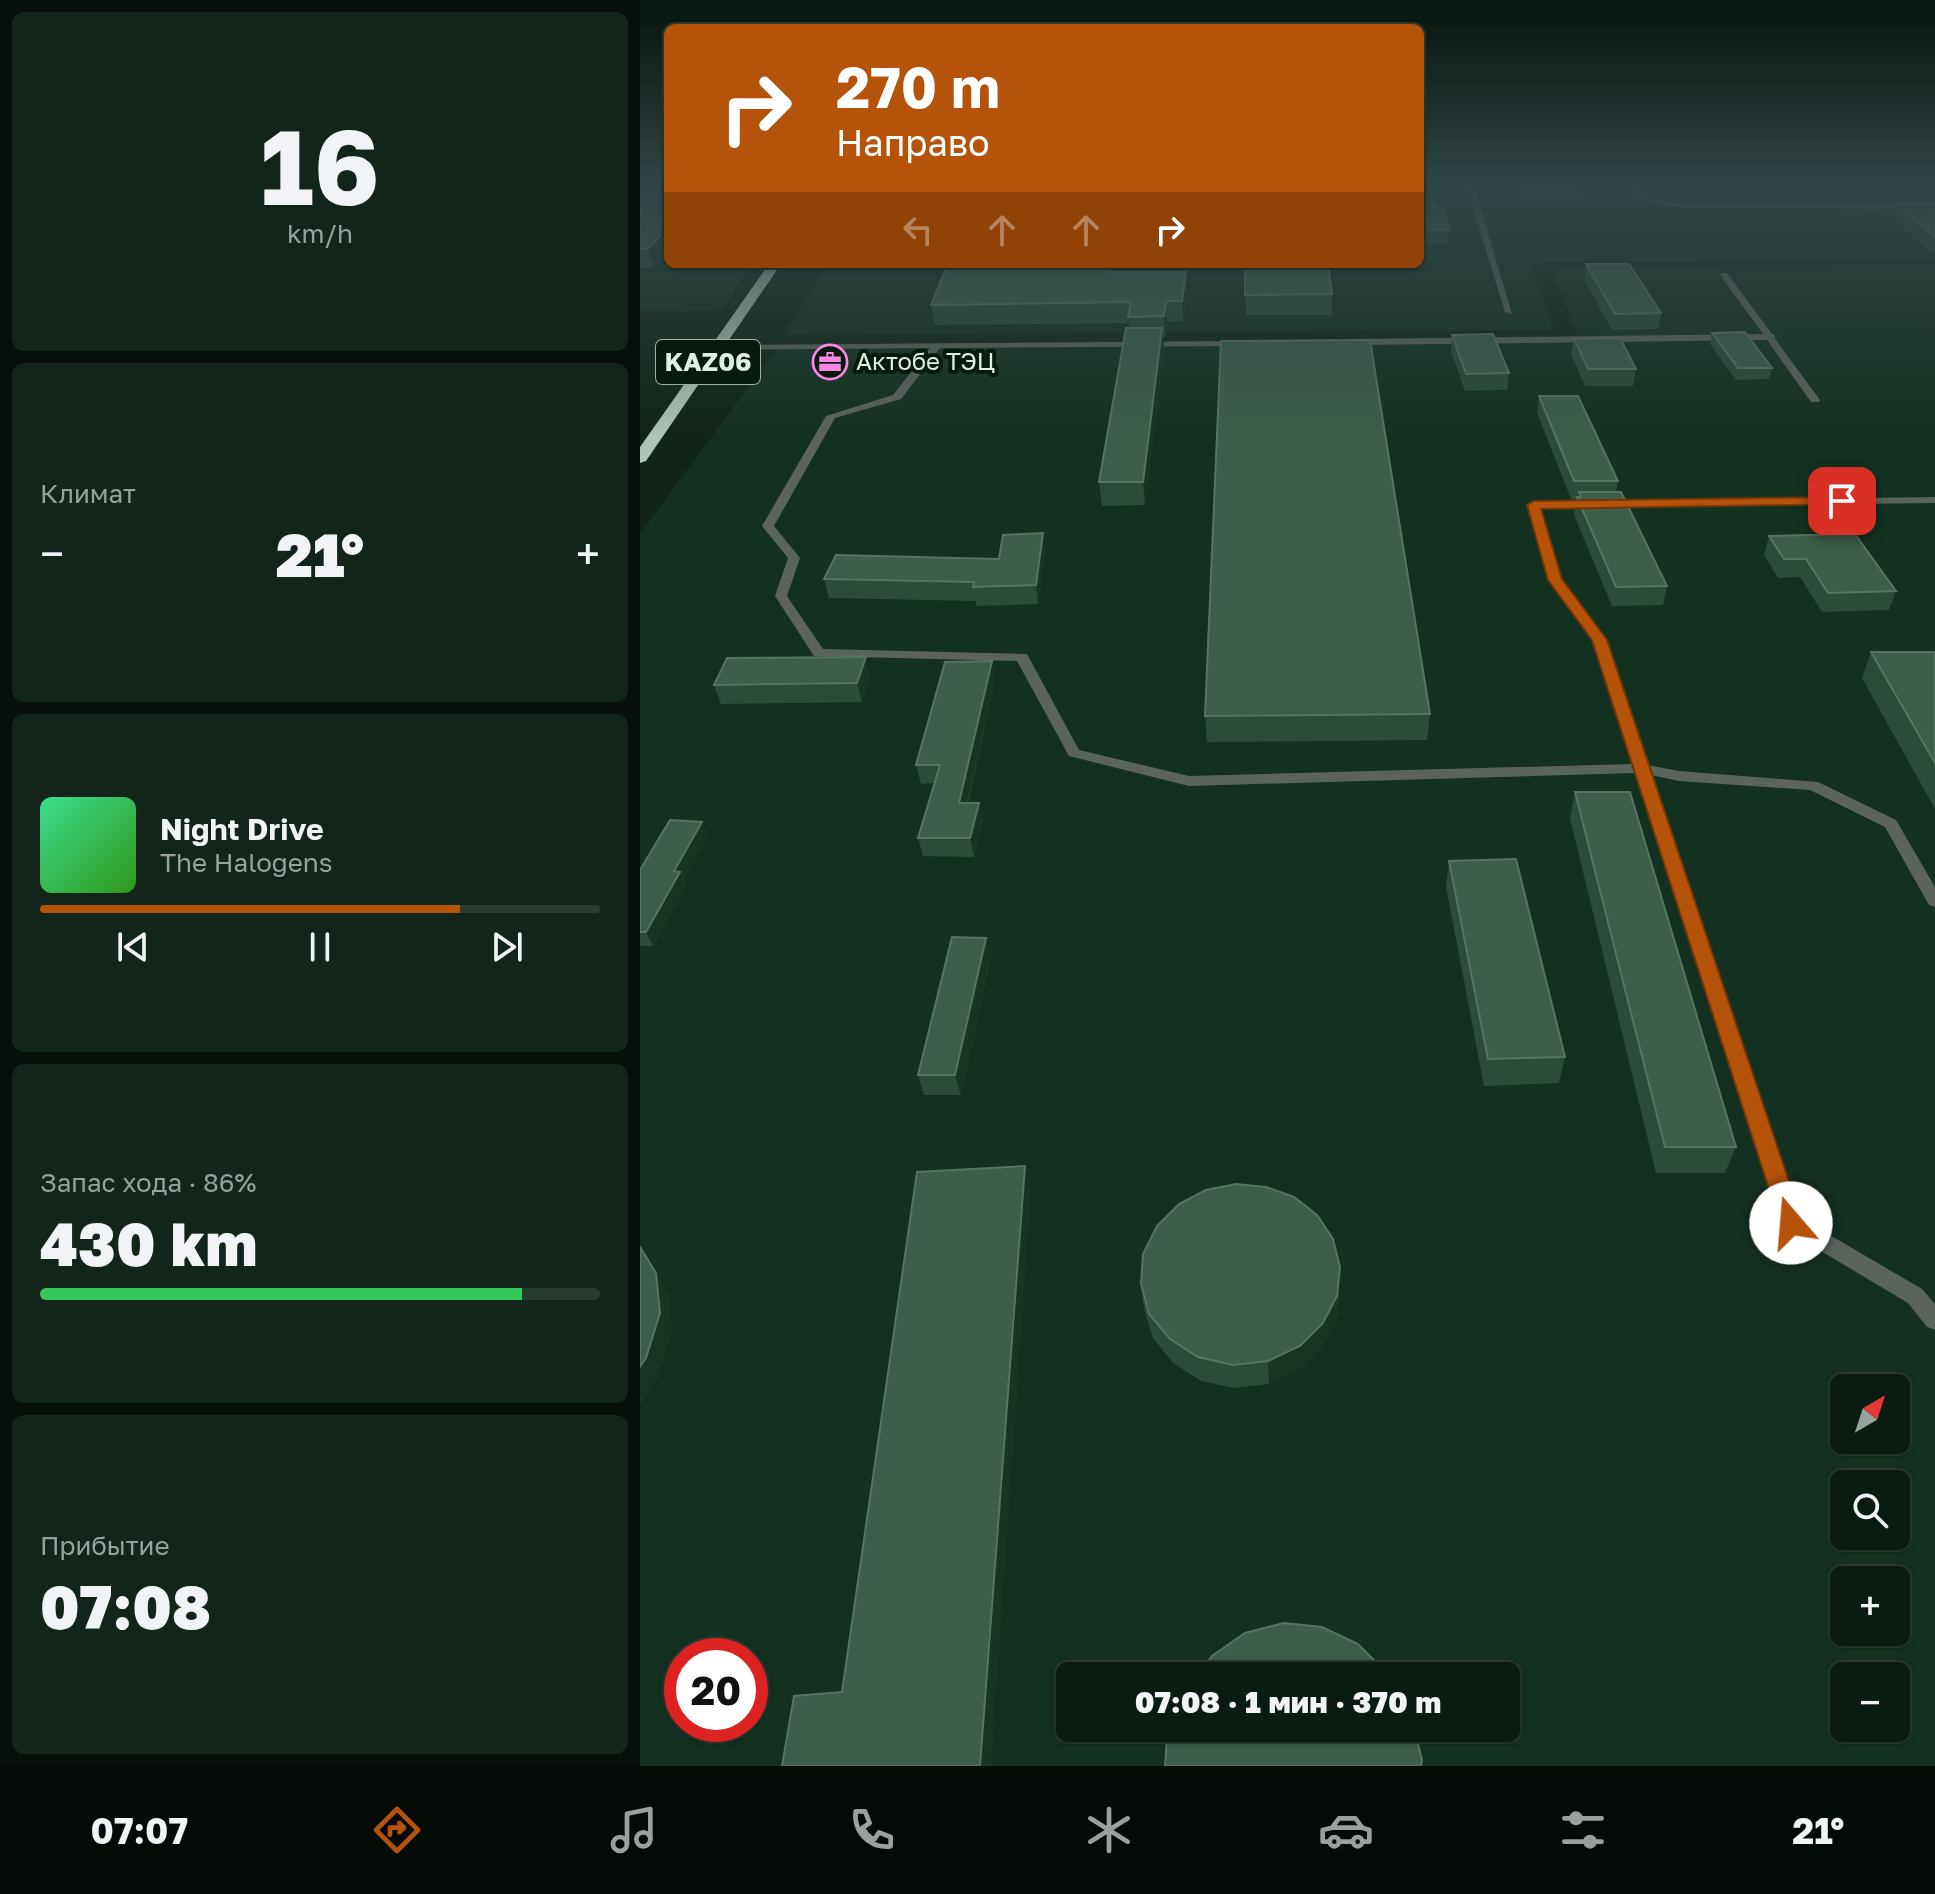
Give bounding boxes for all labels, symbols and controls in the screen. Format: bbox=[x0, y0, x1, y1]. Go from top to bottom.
text: 270 m bbox=[836, 53, 1000, 120]
icon: right bbox=[704, 56, 808, 160]
text: 16 bbox=[260, 103, 380, 228]
text: Направо bbox=[836, 121, 990, 164]
icon: left bbox=[896, 208, 940, 252]
icon: ahead bbox=[980, 208, 1024, 252]
icon: ahead bbox=[1064, 208, 1108, 252]
icon: right bbox=[1148, 208, 1192, 252]
text: km/h bbox=[287, 218, 353, 249]
road number: KАZ06 bbox=[656, 340, 760, 384]
office icon: Актобе ТЭЦ bbox=[811, 343, 849, 381]
place label: Актобе ТЭЦ bbox=[856, 346, 995, 375]
pin bbox=[1808, 467, 1876, 535]
text: Климат bbox=[40, 478, 136, 509]
icon: arrive bbox=[1820, 479, 1864, 523]
text: 21° bbox=[276, 518, 364, 590]
text: − bbox=[40, 527, 64, 580]
text: + bbox=[576, 527, 600, 580]
text: Night Drive bbox=[160, 811, 324, 847]
text: The Halogens bbox=[160, 847, 333, 878]
icon: previous bbox=[111, 925, 155, 969]
icon: pause bbox=[298, 925, 342, 969]
icon: next bbox=[485, 925, 529, 969]
text: Запас хода · 86% bbox=[40, 1167, 256, 1198]
position arrow bbox=[1749, 1181, 1833, 1265]
text: 430 km bbox=[40, 1207, 257, 1279]
north arrow bbox=[1830, 1374, 1910, 1454]
map controls bbox=[1830, 1374, 1910, 1742]
button: search bbox=[1830, 1470, 1910, 1550]
text: Прибытие bbox=[40, 1530, 169, 1561]
button: + bbox=[1830, 1566, 1910, 1646]
text: 07:08 bbox=[40, 1570, 211, 1642]
speed limit sign: 20 bbox=[664, 1638, 768, 1742]
button: − bbox=[1830, 1662, 1910, 1742]
text: 07:08 · 1 мин · 370 m bbox=[1135, 1684, 1441, 1720]
icon: directions bbox=[369, 1802, 425, 1858]
icon: music bbox=[606, 1802, 662, 1858]
icon: phone bbox=[844, 1802, 900, 1858]
icon: climate bbox=[1081, 1802, 1137, 1858]
icon: car bbox=[1318, 1802, 1374, 1858]
icon: filters bbox=[1555, 1802, 1611, 1858]
text: 07:07 bbox=[91, 1809, 188, 1852]
text: 21° bbox=[1792, 1809, 1844, 1852]

